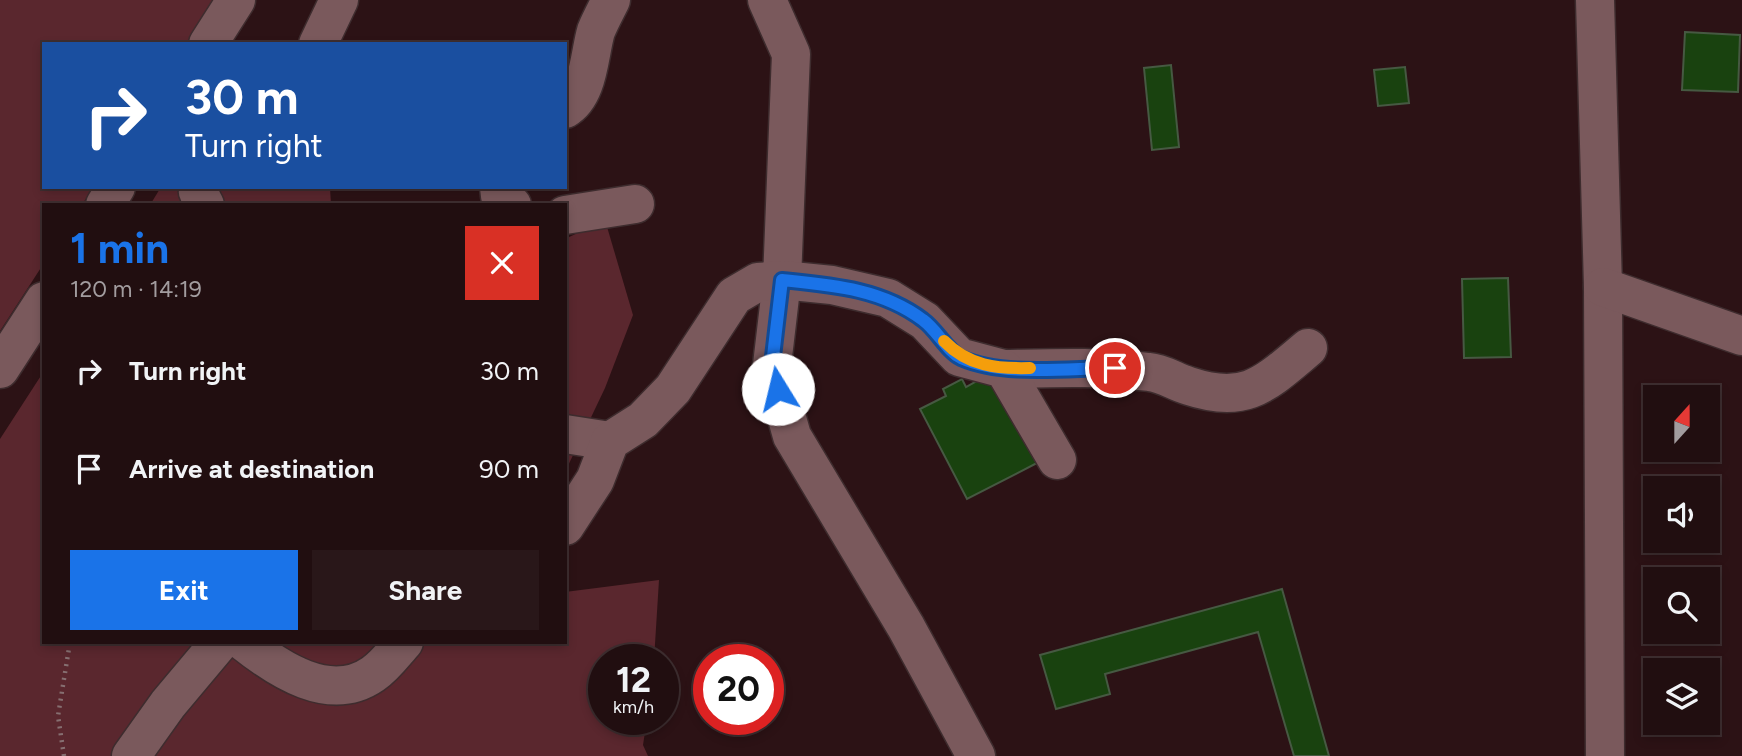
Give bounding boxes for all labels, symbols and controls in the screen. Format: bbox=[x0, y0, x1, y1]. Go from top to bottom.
text: 30 m bbox=[185, 67, 298, 126]
icon: right bbox=[70, 70, 161, 161]
text: Turn right bbox=[185, 127, 323, 165]
text: 1 min bbox=[70, 223, 169, 274]
button: close bbox=[465, 226, 539, 300]
text: 120 m · 14:19 bbox=[70, 275, 202, 303]
pin bbox=[1085, 338, 1145, 398]
icon: arrive bbox=[1096, 349, 1134, 387]
icon: right bbox=[70, 352, 108, 390]
position arrow bbox=[741, 352, 815, 426]
text: Turn right bbox=[129, 355, 246, 387]
text: 30 m bbox=[480, 355, 539, 387]
north arrow bbox=[1643, 385, 1720, 462]
map controls bbox=[1643, 385, 1720, 735]
icon: arrive bbox=[70, 450, 108, 488]
text: Arrive at destination bbox=[129, 453, 374, 485]
text: 90 m bbox=[479, 453, 539, 485]
button: sound bbox=[1643, 476, 1720, 553]
button: Exit bbox=[70, 550, 298, 630]
button: Share bbox=[312, 550, 539, 630]
button: search bbox=[1643, 567, 1720, 644]
speed limit sign: 20 bbox=[693, 644, 784, 735]
button: layers bbox=[1643, 658, 1720, 735]
text: 12 bbox=[616, 659, 651, 701]
text: km/h bbox=[613, 696, 654, 718]

